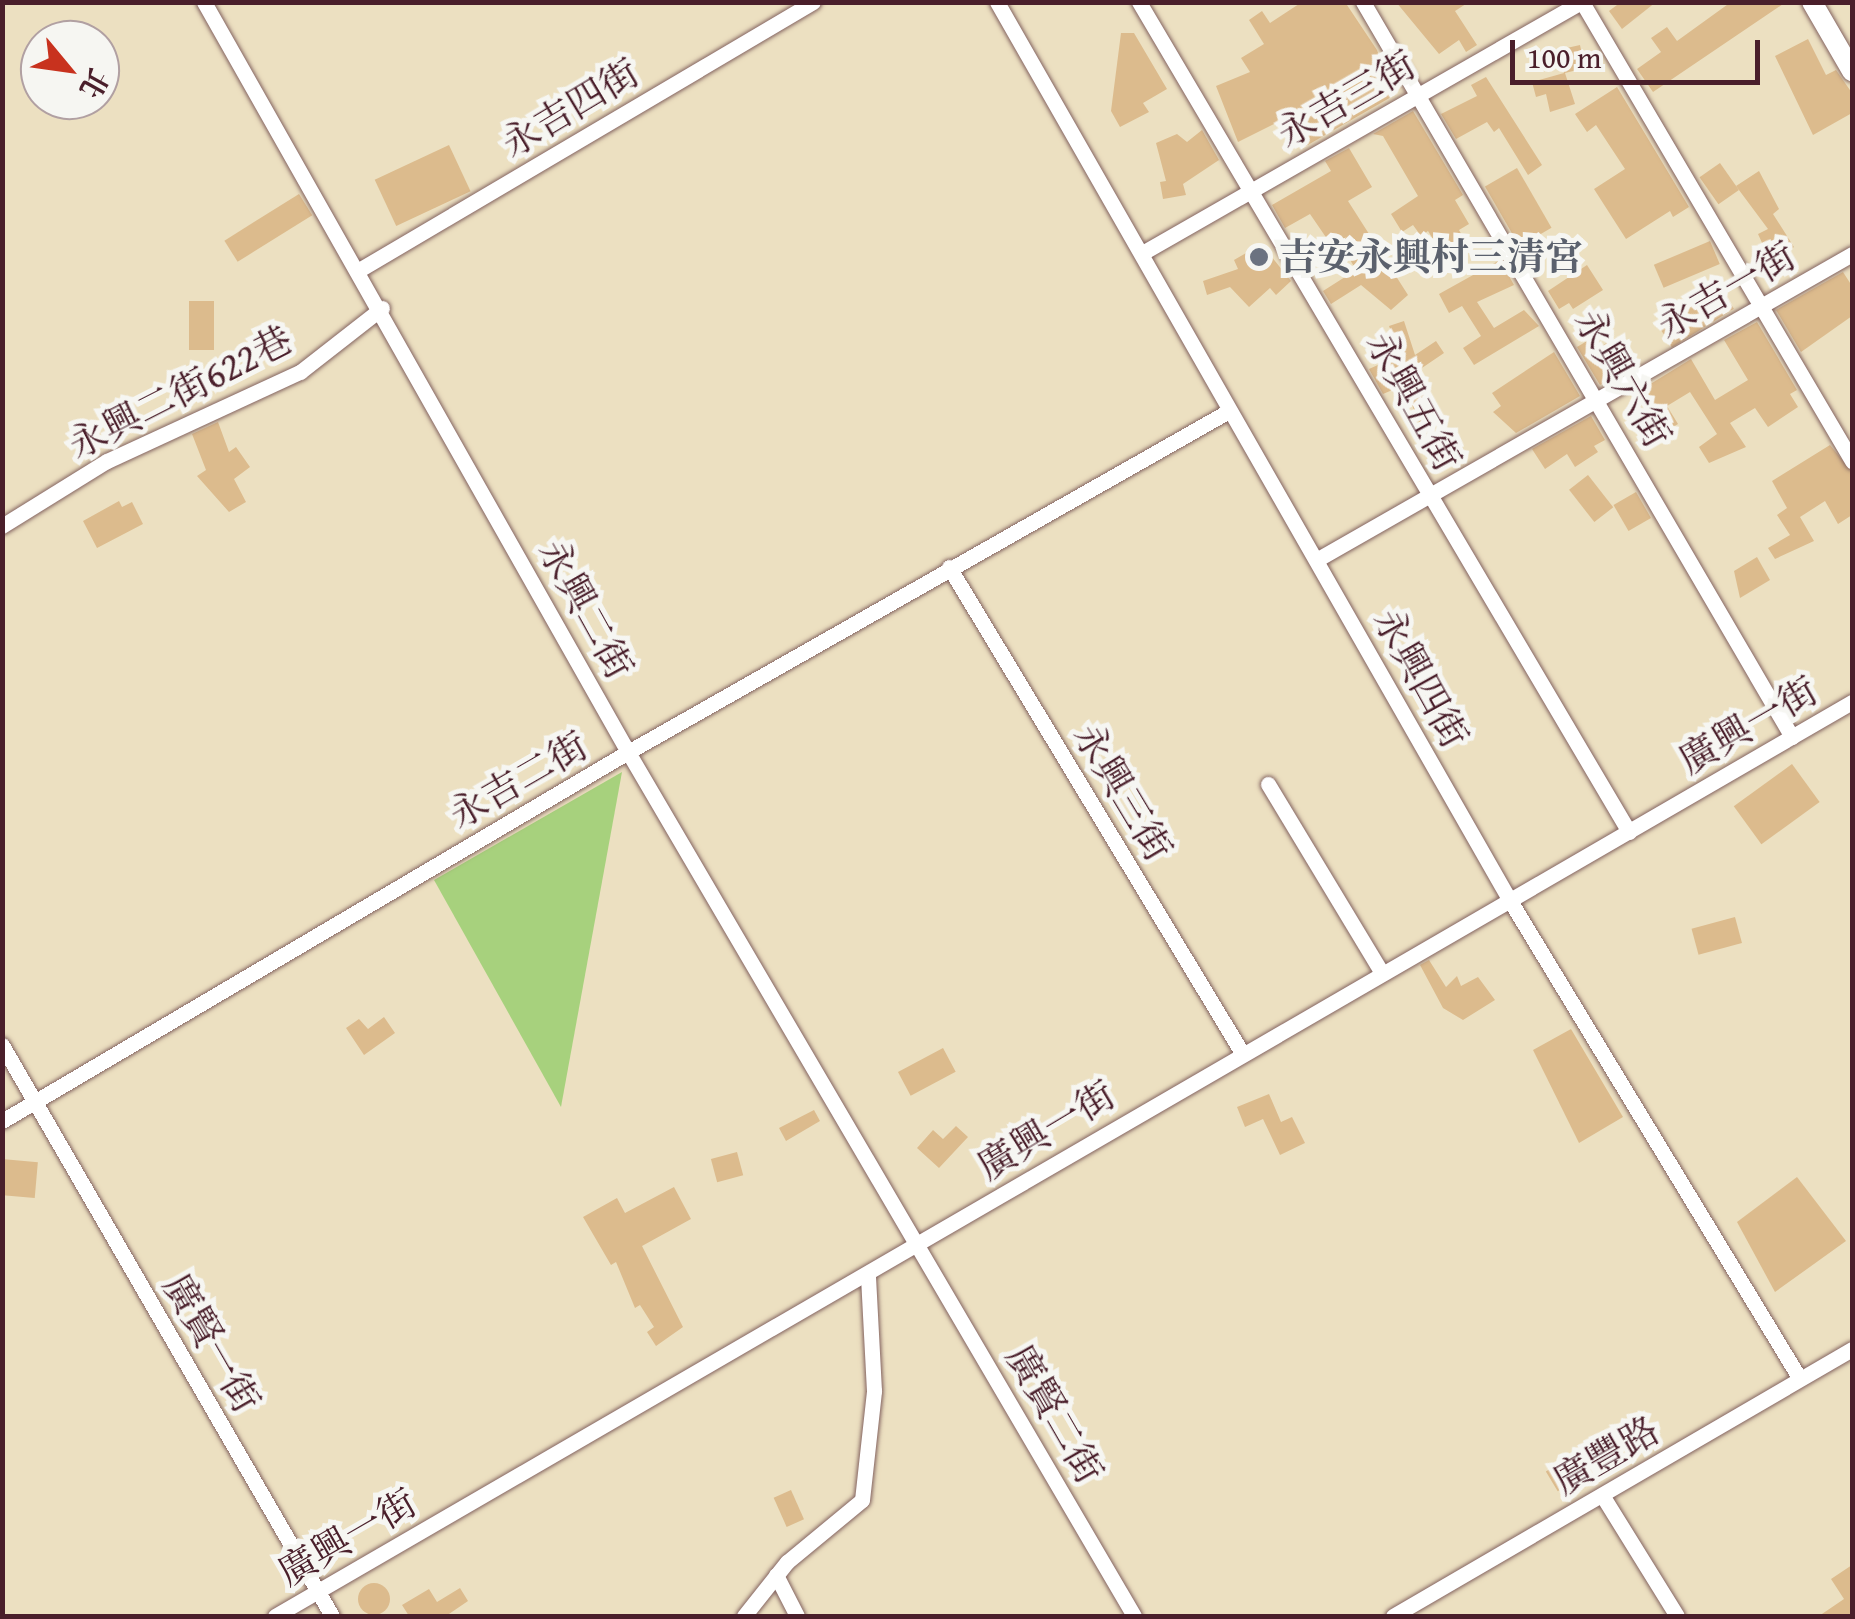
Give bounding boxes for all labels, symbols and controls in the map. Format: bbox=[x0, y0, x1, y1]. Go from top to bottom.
north arrow bbox=[20, 20, 120, 120]
scale bar bbox=[1515, 20, 1765, 82]
text: 100 m bbox=[1527, 35, 1601, 79]
street label: 永吉三街 bbox=[1269, 41, 1423, 157]
street label: 永吉四街 bbox=[493, 49, 647, 167]
text: 北 bbox=[70, 62, 120, 106]
street label: 永吉一街 bbox=[1649, 232, 1803, 348]
place label: 吉安永興村三清宮 bbox=[1279, 234, 1583, 280]
marker: 吉安永興村三清宮 bbox=[1248, 246, 1270, 268]
street label: 永興六街 bbox=[1565, 301, 1681, 455]
street label: 永興二街622巷 bbox=[61, 316, 299, 468]
street label: 永興五街 bbox=[1357, 323, 1471, 479]
street label: 永興二街 bbox=[529, 531, 643, 687]
street label: 永興四街 bbox=[1364, 600, 1478, 756]
street label: 廣興一街 bbox=[1671, 667, 1825, 783]
street label: 永興三街 bbox=[1064, 715, 1182, 869]
street label: 永吉二街 bbox=[441, 722, 595, 838]
street label: 廣興一街 bbox=[969, 1071, 1123, 1189]
street label: 廣賢一街 bbox=[154, 1266, 270, 1420]
street label: 廣賢二街 bbox=[997, 1337, 1113, 1491]
street label: 廣豐路 bbox=[1545, 1407, 1667, 1503]
street label: 廣興一街 bbox=[270, 1479, 424, 1595]

